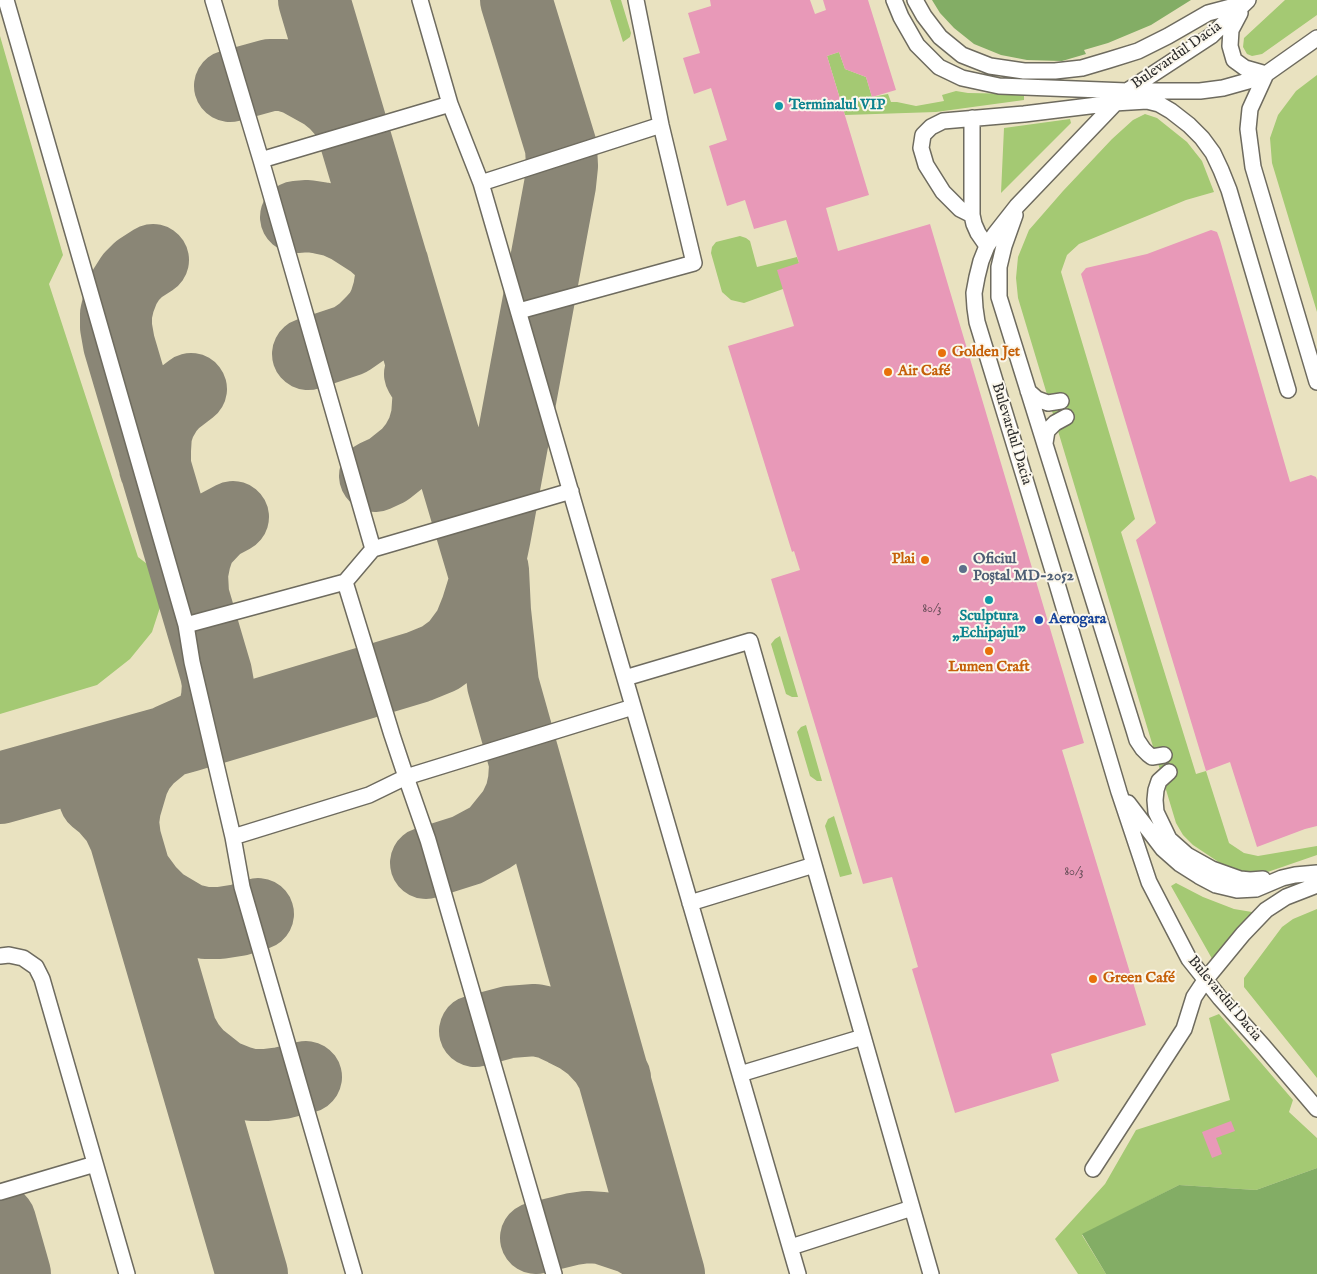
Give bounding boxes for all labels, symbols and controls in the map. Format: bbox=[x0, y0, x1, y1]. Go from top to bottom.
street label: Bulevardul Dacia bbox=[1128, 18, 1226, 94]
place label: Terminalul VIP bbox=[789, 97, 885, 115]
marker: Terminalul VIP bbox=[773, 100, 785, 112]
place label: Golden Jet bbox=[952, 344, 1020, 362]
marker: Golden Jet bbox=[936, 347, 948, 359]
place label: Air Café bbox=[898, 363, 950, 381]
marker: Air Café bbox=[882, 366, 894, 378]
street label: Bulevardul Dacia bbox=[987, 381, 1035, 487]
place label: Plai bbox=[892, 551, 915, 569]
place label: Oficiul Poștal MD-2052 bbox=[973, 551, 1074, 586]
marker: Plai bbox=[919, 554, 931, 566]
marker: Oficiul Poștal MD-2052 bbox=[957, 563, 969, 575]
marker: Sculptura „Echipajul” bbox=[983, 594, 995, 606]
house number: 80/3 bbox=[922, 603, 942, 617]
place label: Sculptura „Echipajul” bbox=[952, 608, 1026, 643]
place label: Aerogara bbox=[1049, 611, 1106, 629]
marker: Aerogara bbox=[1033, 614, 1045, 626]
marker: Lumen Craft bbox=[983, 645, 995, 657]
place label: Lumen Craft bbox=[948, 659, 1030, 677]
house number: 80/3 bbox=[1064, 866, 1084, 880]
street label: Bulevardul Dacia bbox=[1183, 953, 1265, 1045]
place label: Green Café bbox=[1103, 970, 1175, 988]
marker: Green Café bbox=[1087, 973, 1099, 985]

